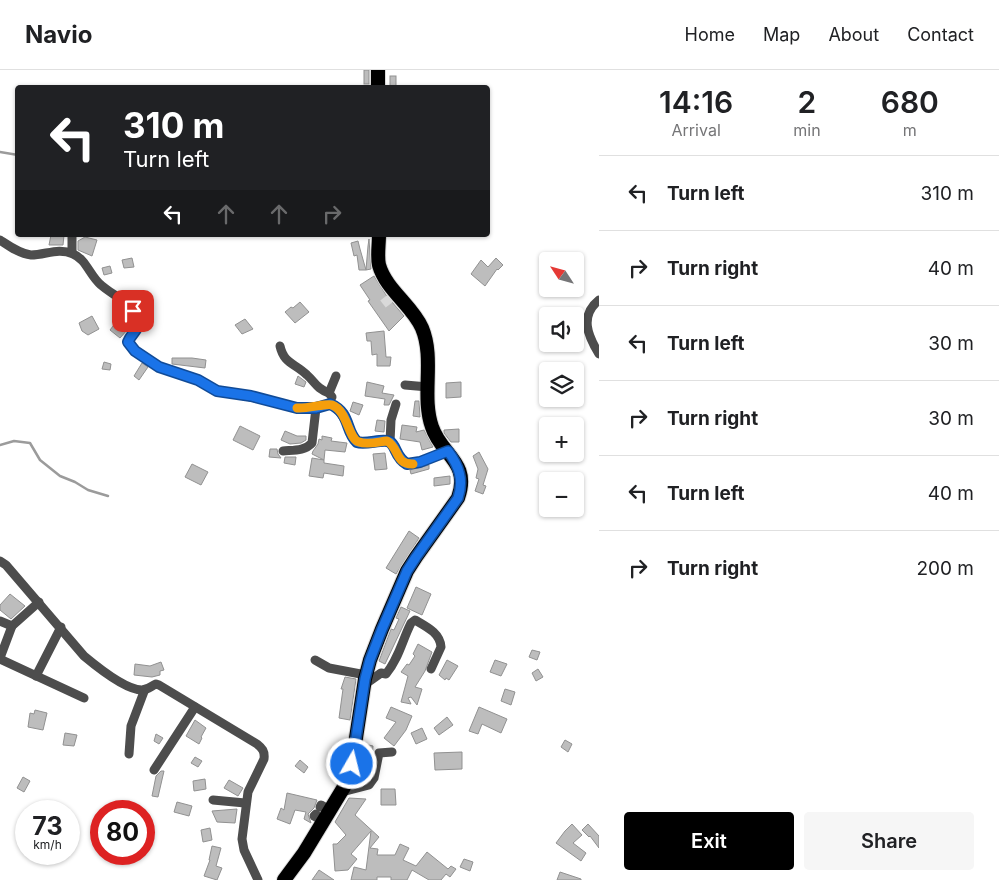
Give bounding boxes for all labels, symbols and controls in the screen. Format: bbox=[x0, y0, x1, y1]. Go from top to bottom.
text: Navio bbox=[25, 20, 92, 49]
text: Home bbox=[685, 24, 735, 45]
text: Map bbox=[763, 24, 800, 45]
text: About bbox=[828, 24, 879, 45]
text: Contact bbox=[907, 24, 974, 45]
text: 14:16 bbox=[659, 84, 733, 120]
text: 2 bbox=[798, 84, 816, 120]
text: 680 bbox=[881, 84, 939, 120]
text: 310 m bbox=[123, 104, 225, 146]
icon: left bbox=[40, 105, 105, 170]
text: Arrival bbox=[672, 120, 721, 140]
text: min bbox=[793, 120, 821, 140]
text: m bbox=[903, 120, 917, 140]
text: Turn left bbox=[123, 146, 209, 172]
icon: left bbox=[624, 179, 652, 207]
text: Turn left bbox=[667, 182, 745, 205]
text: 310 m bbox=[921, 182, 974, 205]
icon: left bbox=[159, 200, 187, 228]
icon: ahead bbox=[212, 200, 240, 228]
icon: ahead bbox=[265, 200, 293, 228]
icon: right bbox=[318, 200, 346, 228]
north arrow bbox=[539, 252, 584, 298]
map controls bbox=[539, 252, 584, 517]
icon: right bbox=[624, 254, 652, 282]
text: Turn right bbox=[667, 257, 758, 280]
text: 40 m bbox=[928, 257, 974, 280]
pin bbox=[112, 290, 154, 332]
icon: arrive bbox=[119, 297, 147, 325]
button: sound bbox=[539, 307, 584, 352]
icon: left bbox=[624, 329, 652, 357]
text: Turn left bbox=[667, 332, 745, 355]
text: 30 m bbox=[928, 332, 974, 355]
button: layers bbox=[539, 362, 584, 407]
icon: right bbox=[624, 404, 652, 432]
text: Turn right bbox=[667, 407, 758, 430]
text: 30 m bbox=[928, 407, 974, 430]
button: + bbox=[539, 417, 584, 462]
button: − bbox=[539, 472, 584, 517]
icon: left bbox=[624, 479, 652, 507]
text: Turn left bbox=[667, 482, 745, 505]
text: 40 m bbox=[928, 482, 974, 505]
icon: right bbox=[624, 554, 652, 582]
text: Turn right bbox=[667, 557, 758, 580]
text: 200 m bbox=[916, 557, 974, 580]
position arrow bbox=[325, 737, 377, 789]
speed limit sign: 80 bbox=[90, 800, 155, 865]
text: 73 bbox=[32, 811, 63, 841]
button: Exit bbox=[624, 812, 794, 870]
button: Share bbox=[804, 812, 974, 870]
text: km/h bbox=[33, 837, 62, 852]

